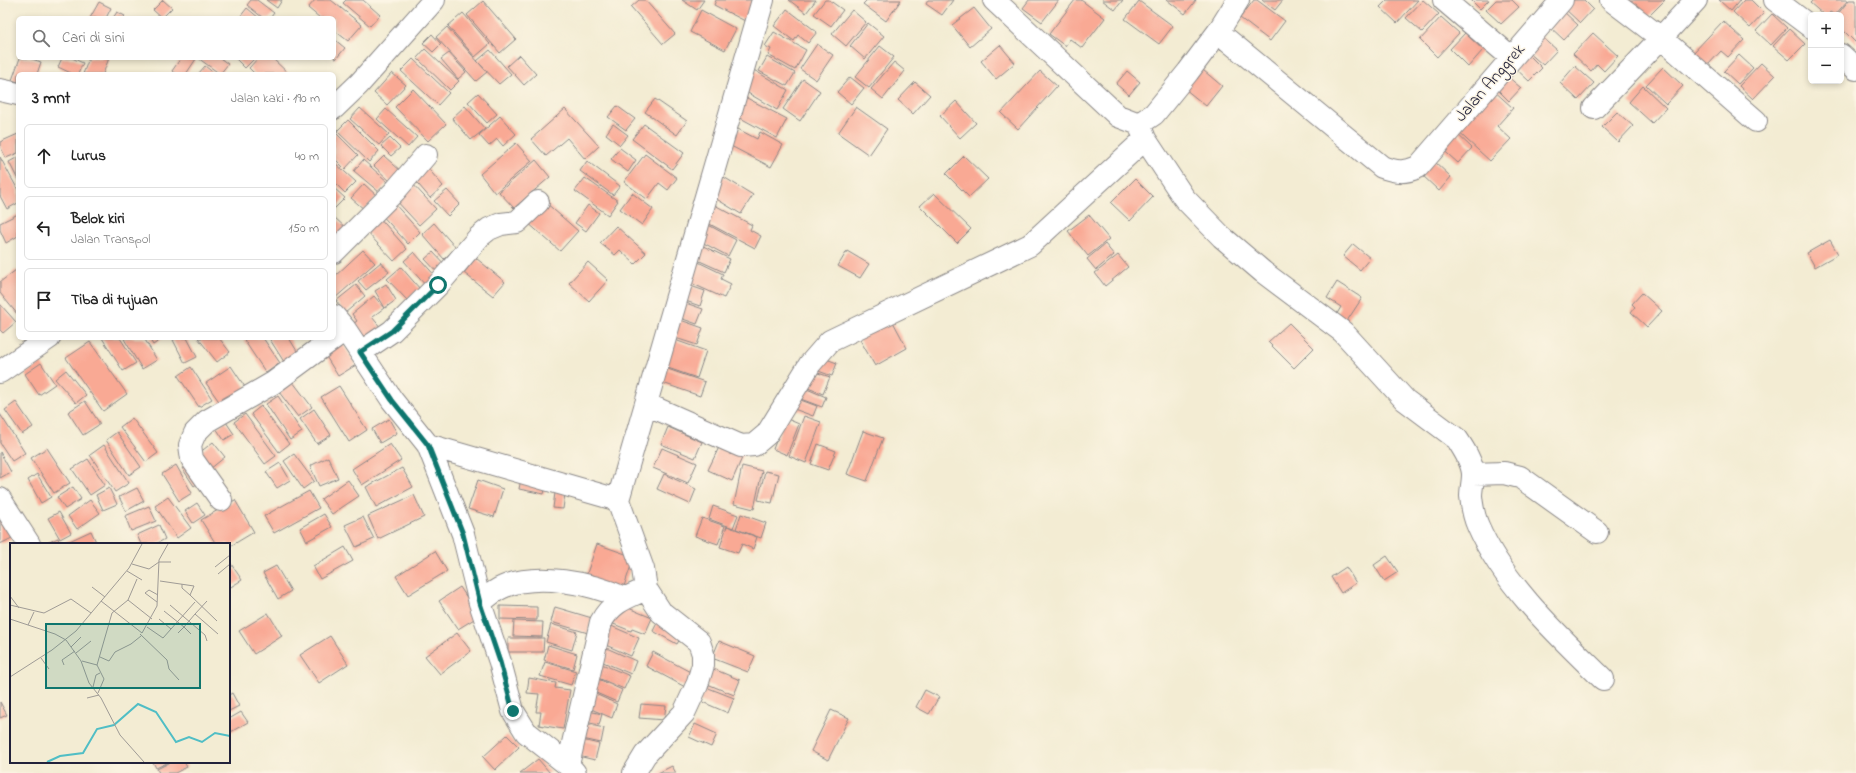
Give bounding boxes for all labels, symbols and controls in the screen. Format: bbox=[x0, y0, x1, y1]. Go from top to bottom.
map controls bbox=[1808, 12, 1844, 84]
button: + bbox=[1808, 12, 1844, 48]
search box bbox=[16, 16, 336, 60]
icon: search bbox=[30, 27, 52, 49]
text: Cari di sini bbox=[62, 27, 125, 49]
street label: Jalan Anggrek bbox=[1449, 38, 1533, 129]
button: − bbox=[1808, 48, 1844, 84]
text: 3 mnt bbox=[32, 86, 71, 111]
text: Jalan kaki · 190 m bbox=[231, 89, 320, 108]
icon: ahead bbox=[33, 145, 55, 167]
text: Lurus bbox=[71, 145, 106, 167]
text: 40 m bbox=[295, 147, 319, 166]
text: Belok kiri bbox=[71, 208, 125, 230]
icon: left bbox=[33, 217, 55, 239]
text: 150 m bbox=[288, 219, 319, 238]
text: Jalan Transpol bbox=[71, 230, 150, 249]
route start bbox=[429, 276, 447, 294]
icon: arrive bbox=[33, 289, 55, 311]
text: Tiba di tujuan bbox=[71, 289, 158, 311]
inset map bbox=[10, 543, 230, 763]
route end bbox=[504, 702, 522, 720]

